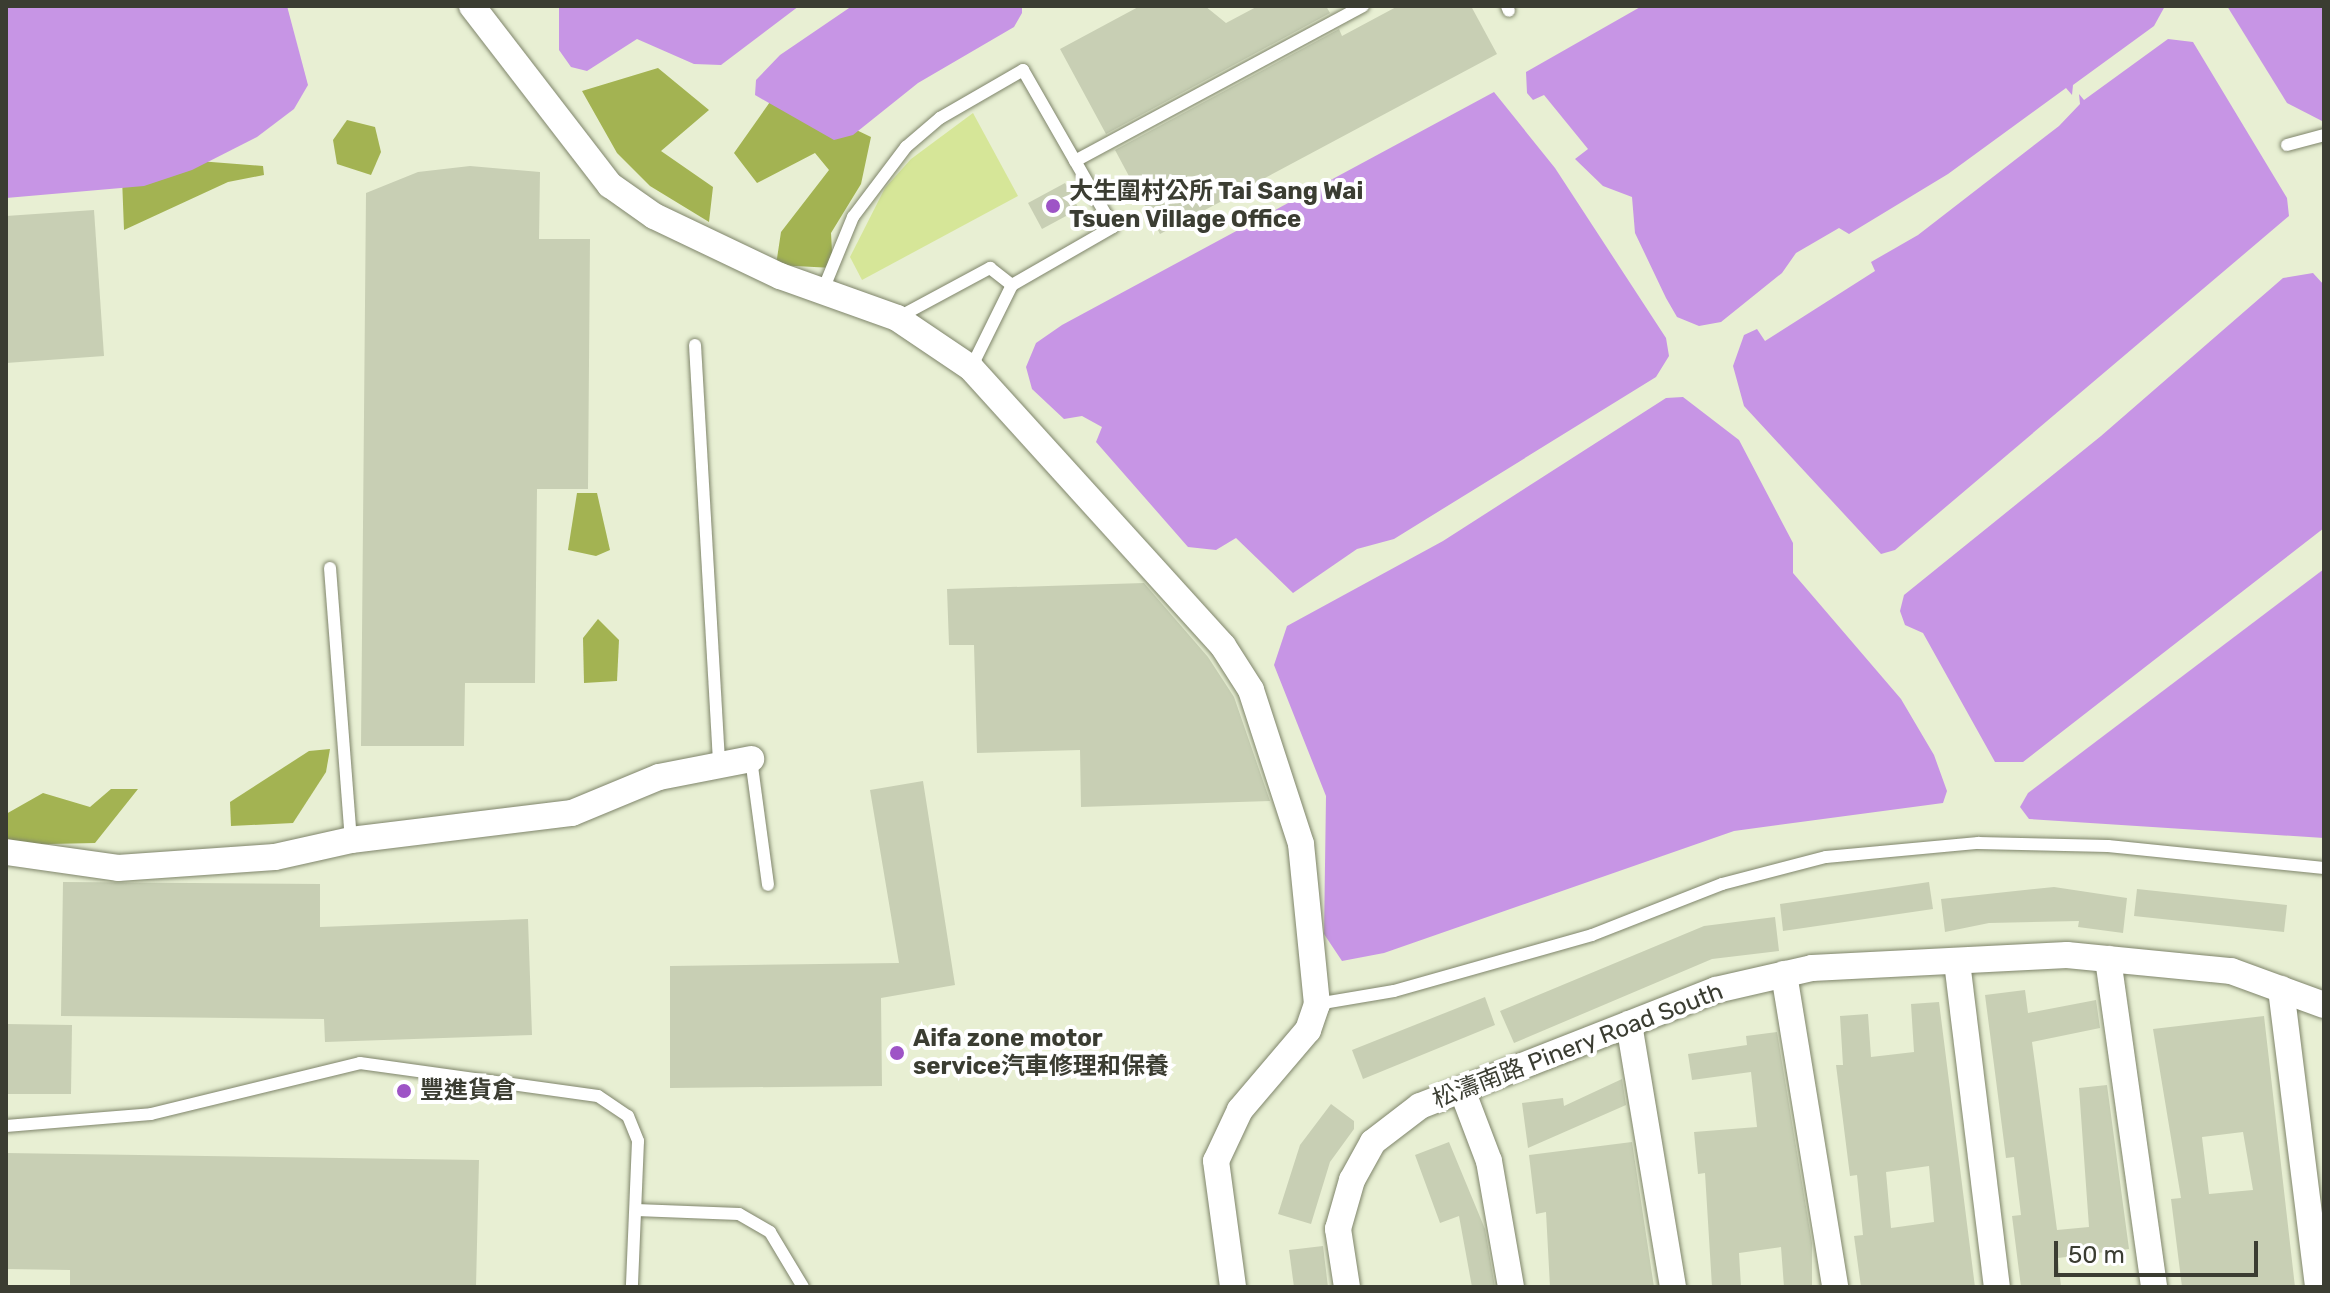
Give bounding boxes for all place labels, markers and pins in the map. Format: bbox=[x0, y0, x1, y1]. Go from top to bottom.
place label: 大生圍村公所 Tai Sang Wai Tsuen Village Office bbox=[1069, 178, 1364, 234]
marker: 大生圍村公所 Tai Sang Wai Tsuen Village Office bbox=[1044, 197, 1062, 215]
place label: Aifa zone motor service汽車修理和保養 bbox=[913, 1025, 1169, 1081]
marker: Aifa zone motor service汽車修理和保養 bbox=[888, 1044, 906, 1062]
place label: 豐進貨倉 bbox=[420, 1077, 516, 1105]
marker: 豐進貨倉 bbox=[395, 1082, 413, 1100]

